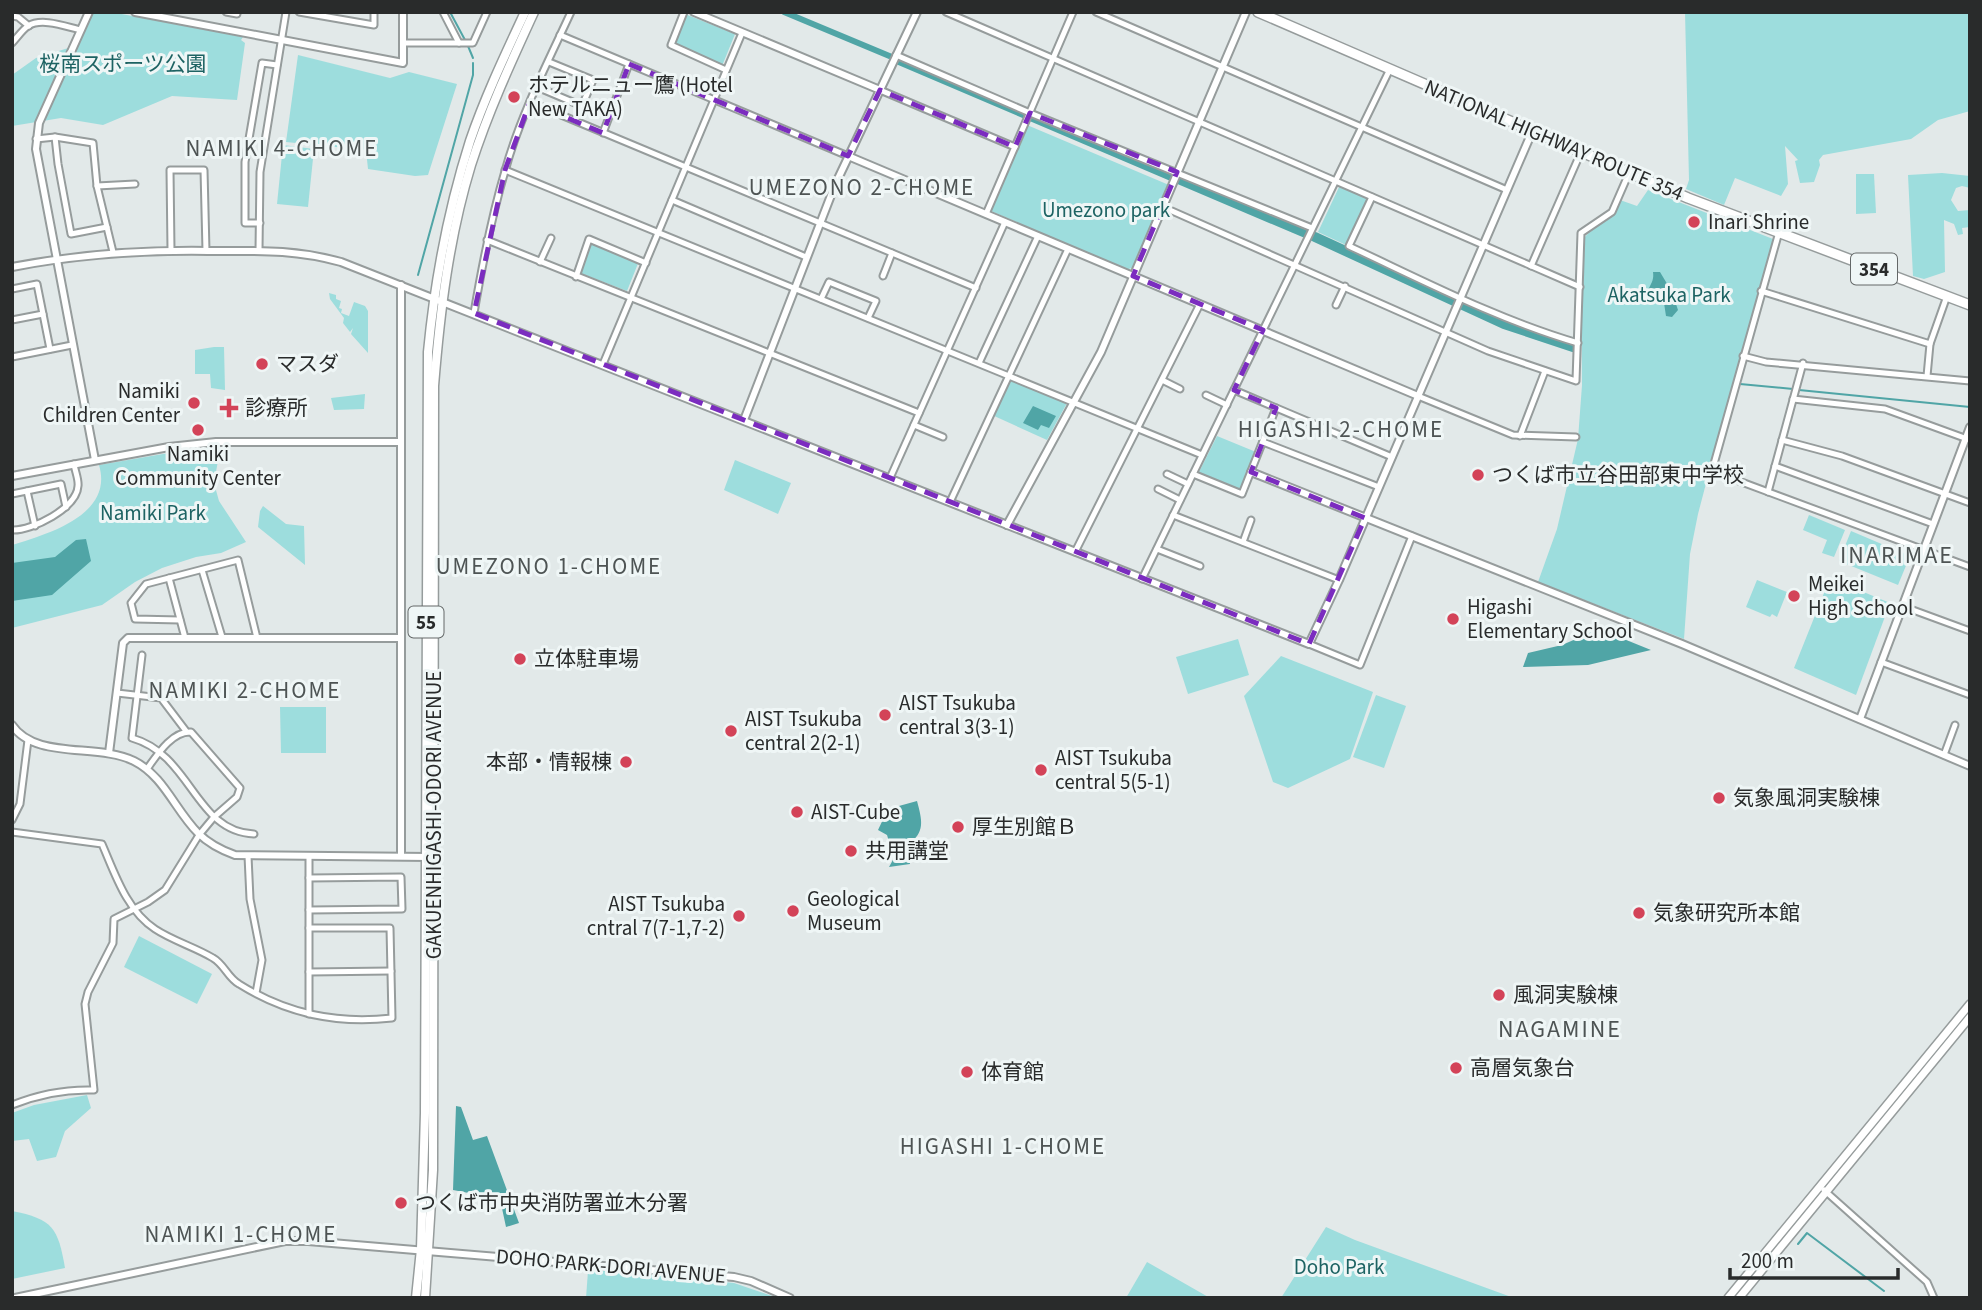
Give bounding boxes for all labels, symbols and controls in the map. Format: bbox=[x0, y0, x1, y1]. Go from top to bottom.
park label: 桜南スポーツ公園 bbox=[39, 49, 207, 79]
place label: ホテルニュー鷹 (Hotel New TAKA) bbox=[528, 70, 733, 124]
street label: NATIONAL HIGHWAY ROUTE 354 bbox=[1420, 72, 1688, 208]
marker: ホテルニュー鷹 (Hotel New TAKA) bbox=[506, 89, 522, 105]
district label: NAMIKI 4-CHOME bbox=[186, 132, 378, 165]
district label: UMEZONO 2-CHOME bbox=[749, 171, 975, 204]
park label: Umezono park bbox=[1042, 195, 1171, 225]
place label: Inari Shrine bbox=[1708, 207, 1809, 237]
marker: Inari Shrine bbox=[1686, 214, 1702, 230]
road number: 354 bbox=[1851, 254, 1897, 284]
park label: Akatsuka Park bbox=[1607, 280, 1731, 310]
place label: マスダ bbox=[276, 349, 339, 379]
marker: マスダ bbox=[254, 356, 270, 372]
place label: Namiki Children Center bbox=[43, 376, 181, 430]
place label: 診療所 bbox=[245, 393, 308, 423]
marker: Namiki Children Center bbox=[186, 395, 202, 411]
marker: 診療所 bbox=[219, 398, 239, 418]
district label: HIGASHI 2-CHOME bbox=[1238, 413, 1444, 446]
marker: Namiki Community Center bbox=[190, 422, 206, 438]
place label: Namiki Community Center bbox=[115, 439, 282, 493]
place label: つくば市立谷田部東中学校 bbox=[1492, 460, 1744, 490]
marker: つくば市立谷田部東中学校 bbox=[1470, 467, 1486, 483]
park label: Namiki Park bbox=[100, 498, 206, 528]
district label: INARIMAE bbox=[1840, 538, 1954, 573]
district label: UMEZONO 1-CHOME bbox=[436, 550, 662, 583]
place label: Meikei High School bbox=[1808, 569, 1913, 623]
marker: Meikei High School bbox=[1786, 588, 1802, 604]
place label: Higashi Elementary School bbox=[1467, 592, 1633, 646]
road number: 55 bbox=[408, 607, 444, 638]
marker: Higashi Elementary School bbox=[1445, 611, 1461, 627]
place label: 立体駐車場 bbox=[534, 644, 639, 674]
marker: 立体駐車場 bbox=[512, 651, 528, 667]
street label: GAKUENHIGASHI-ODORI AVENUE bbox=[419, 671, 449, 959]
district label: NAMIKI 2-CHOME bbox=[149, 674, 341, 707]
place label: AIST Tsukuba central 3(3-1) bbox=[899, 688, 1016, 742]
place label: AIST Tsukuba central 2(2-1) bbox=[745, 704, 862, 758]
marker: AIST Tsukuba central 3(3-1) bbox=[877, 707, 893, 723]
marker: AIST Tsukuba central 2(2-1) bbox=[723, 723, 739, 739]
place label: AIST Tsukuba central 5(5-1) bbox=[1055, 743, 1172, 797]
place label: 本部・情報棟 bbox=[486, 747, 612, 777]
marker: 本部・情報棟 bbox=[618, 754, 634, 770]
marker: AIST Tsukuba central 5(5-1) bbox=[1033, 762, 1049, 778]
place label: 気象風洞実験棟 bbox=[1733, 783, 1880, 813]
marker: 気象風洞実験棟 bbox=[1711, 790, 1727, 806]
place label: AIST-Cube bbox=[811, 797, 900, 827]
marker: AIST-Cube bbox=[789, 804, 805, 820]
place label: 厚生別館Ｂ bbox=[972, 812, 1077, 842]
marker: 厚生別館Ｂ bbox=[950, 819, 966, 835]
place label: 共用講堂 bbox=[865, 836, 949, 866]
marker: 共用講堂 bbox=[843, 843, 859, 859]
place label: Geological Museum bbox=[807, 884, 900, 938]
place label: AIST Tsukuba cntral 7(7-1,7-2) bbox=[587, 889, 725, 943]
place label: 気象研究所本館 bbox=[1653, 898, 1800, 928]
marker: Geological Museum bbox=[785, 903, 801, 919]
marker: 気象研究所本館 bbox=[1631, 905, 1647, 921]
marker: AIST Tsukuba cntral 7(7-1,7-2) bbox=[731, 908, 747, 924]
place label: 風洞実験棟 bbox=[1513, 980, 1618, 1010]
marker: 風洞実験棟 bbox=[1491, 987, 1507, 1003]
district label: NAGAMINE bbox=[1498, 1012, 1622, 1047]
place label: 高層気象台 bbox=[1470, 1053, 1575, 1083]
place label: 体育館 bbox=[981, 1057, 1044, 1087]
marker: 高層気象台 bbox=[1448, 1060, 1464, 1076]
marker: 体育館 bbox=[959, 1064, 975, 1080]
district label: HIGASHI 1-CHOME bbox=[900, 1130, 1106, 1163]
place label: つくば市中央消防署並木分署 bbox=[415, 1188, 688, 1218]
marker: つくば市中央消防署並木分署 bbox=[393, 1195, 409, 1211]
district label: NAMIKI 1-CHOME bbox=[145, 1218, 337, 1251]
scale bar bbox=[1730, 1236, 1898, 1280]
street label: DOHO PARK-DORI AVENUE bbox=[495, 1241, 727, 1291]
text: 200 m bbox=[1741, 1246, 1794, 1276]
park label: Doho Park bbox=[1294, 1252, 1385, 1282]

